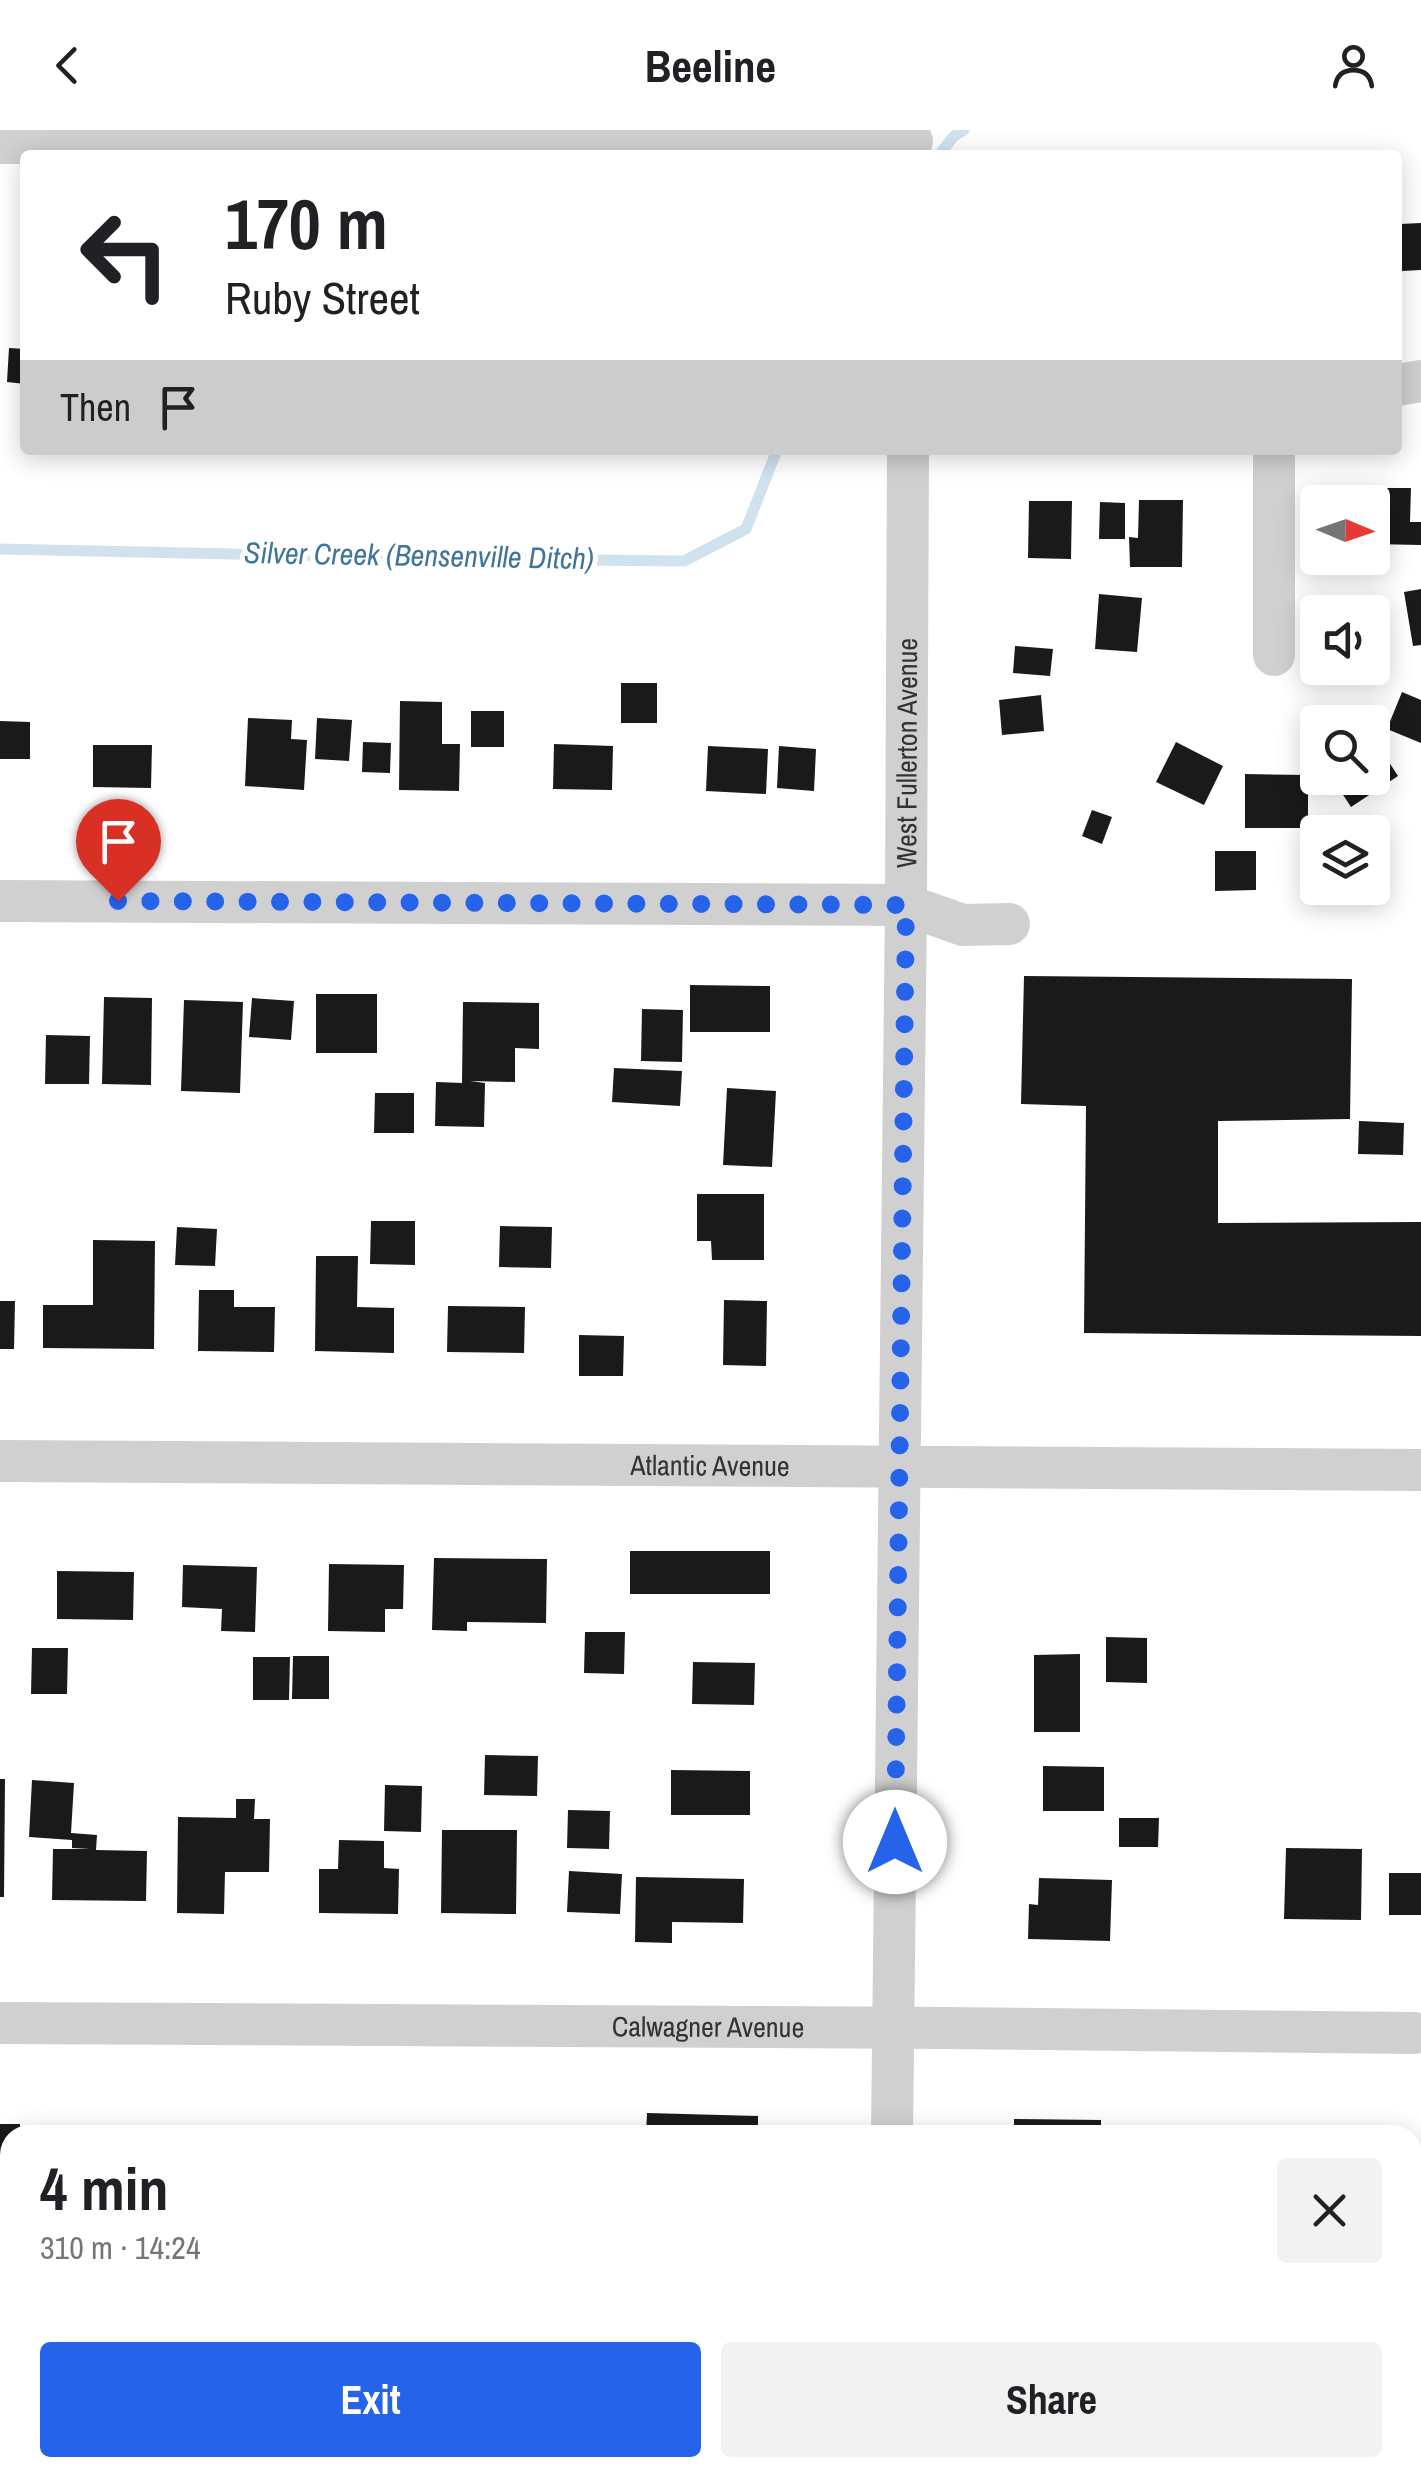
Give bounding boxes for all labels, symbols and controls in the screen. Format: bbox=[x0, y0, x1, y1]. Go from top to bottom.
text: Beeline bbox=[645, 35, 776, 96]
icon: back bbox=[40, 38, 95, 93]
icon: person bbox=[1326, 38, 1381, 93]
text: 170 m bbox=[225, 177, 388, 271]
icon: left bbox=[60, 190, 190, 320]
text: Ruby Street bbox=[225, 267, 420, 328]
icon: arrive bbox=[151, 380, 206, 435]
text: Then bbox=[60, 382, 131, 433]
north arrow bbox=[1300, 485, 1390, 575]
map controls bbox=[1300, 485, 1390, 905]
water label: Silver Creek (Bensenville Ditch) bbox=[244, 532, 594, 578]
button: sound bbox=[1300, 595, 1390, 685]
street label: West Fullerton Avenue bbox=[887, 638, 926, 868]
button: search bbox=[1300, 705, 1390, 795]
pin bbox=[76, 799, 161, 902]
icon: arrive bbox=[91, 814, 146, 869]
button: layers bbox=[1300, 815, 1390, 905]
street label: Atlantic Avenue bbox=[629, 1446, 790, 1485]
position arrow bbox=[843, 1790, 947, 1894]
street label: Calwagner Avenue bbox=[612, 2007, 804, 2046]
text: 4 min bbox=[40, 2148, 169, 2229]
button: close bbox=[1277, 2158, 1382, 2263]
text: 310 m · 14:24 bbox=[40, 2226, 200, 2269]
button: Exit bbox=[40, 2342, 701, 2457]
button: Share bbox=[721, 2342, 1382, 2457]

